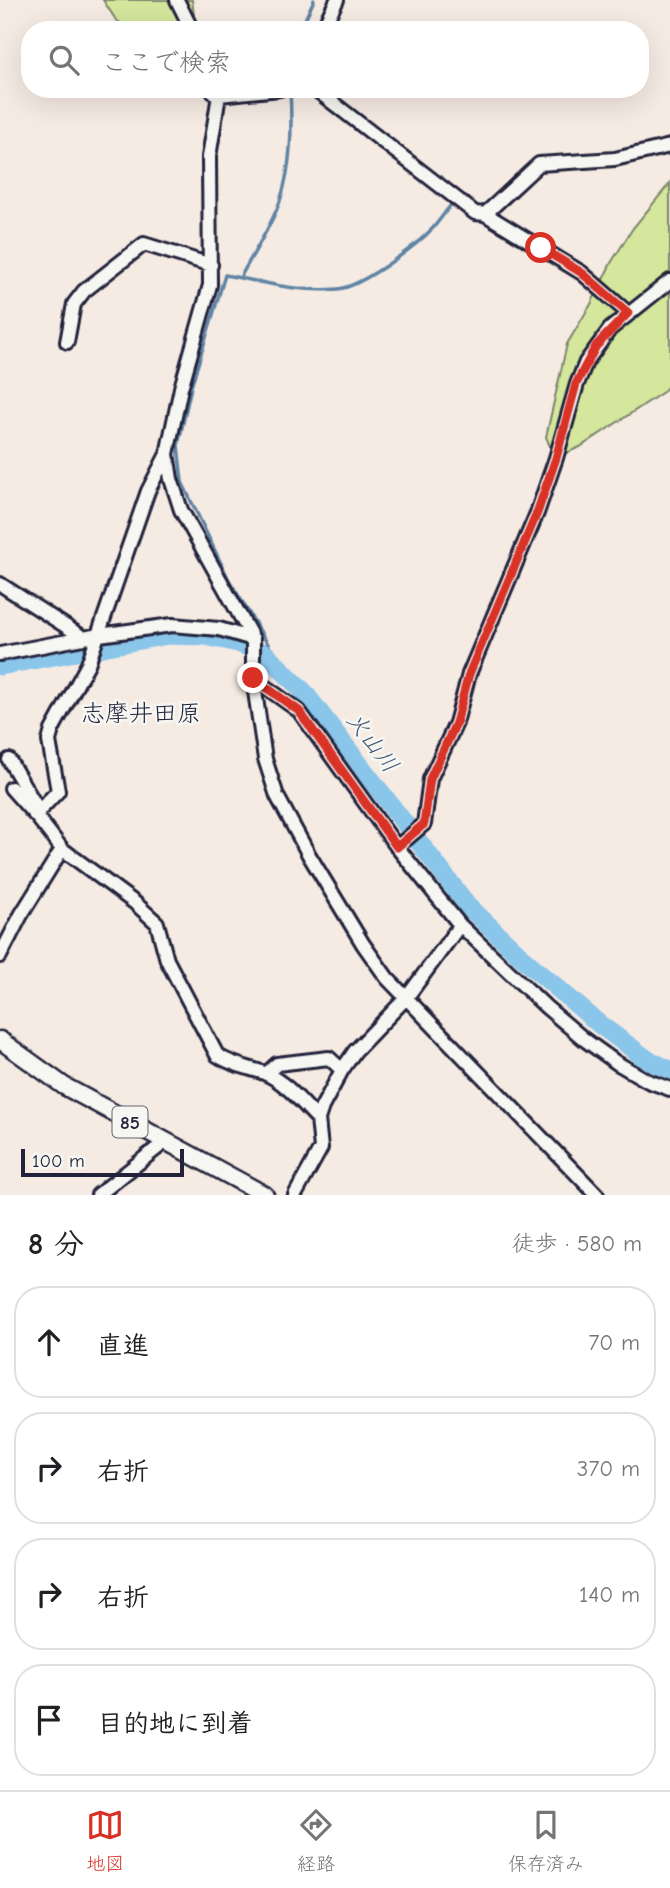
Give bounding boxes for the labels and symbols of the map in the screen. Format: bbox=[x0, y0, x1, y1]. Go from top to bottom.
route start bbox=[525, 232, 556, 263]
route end bbox=[237, 662, 268, 693]
district label: 志摩井田原 bbox=[81, 699, 201, 727]
water label: 火山川 bbox=[341, 707, 404, 778]
road number: 85 bbox=[113, 1106, 148, 1138]
scale bar bbox=[21, 1146, 184, 1178]

